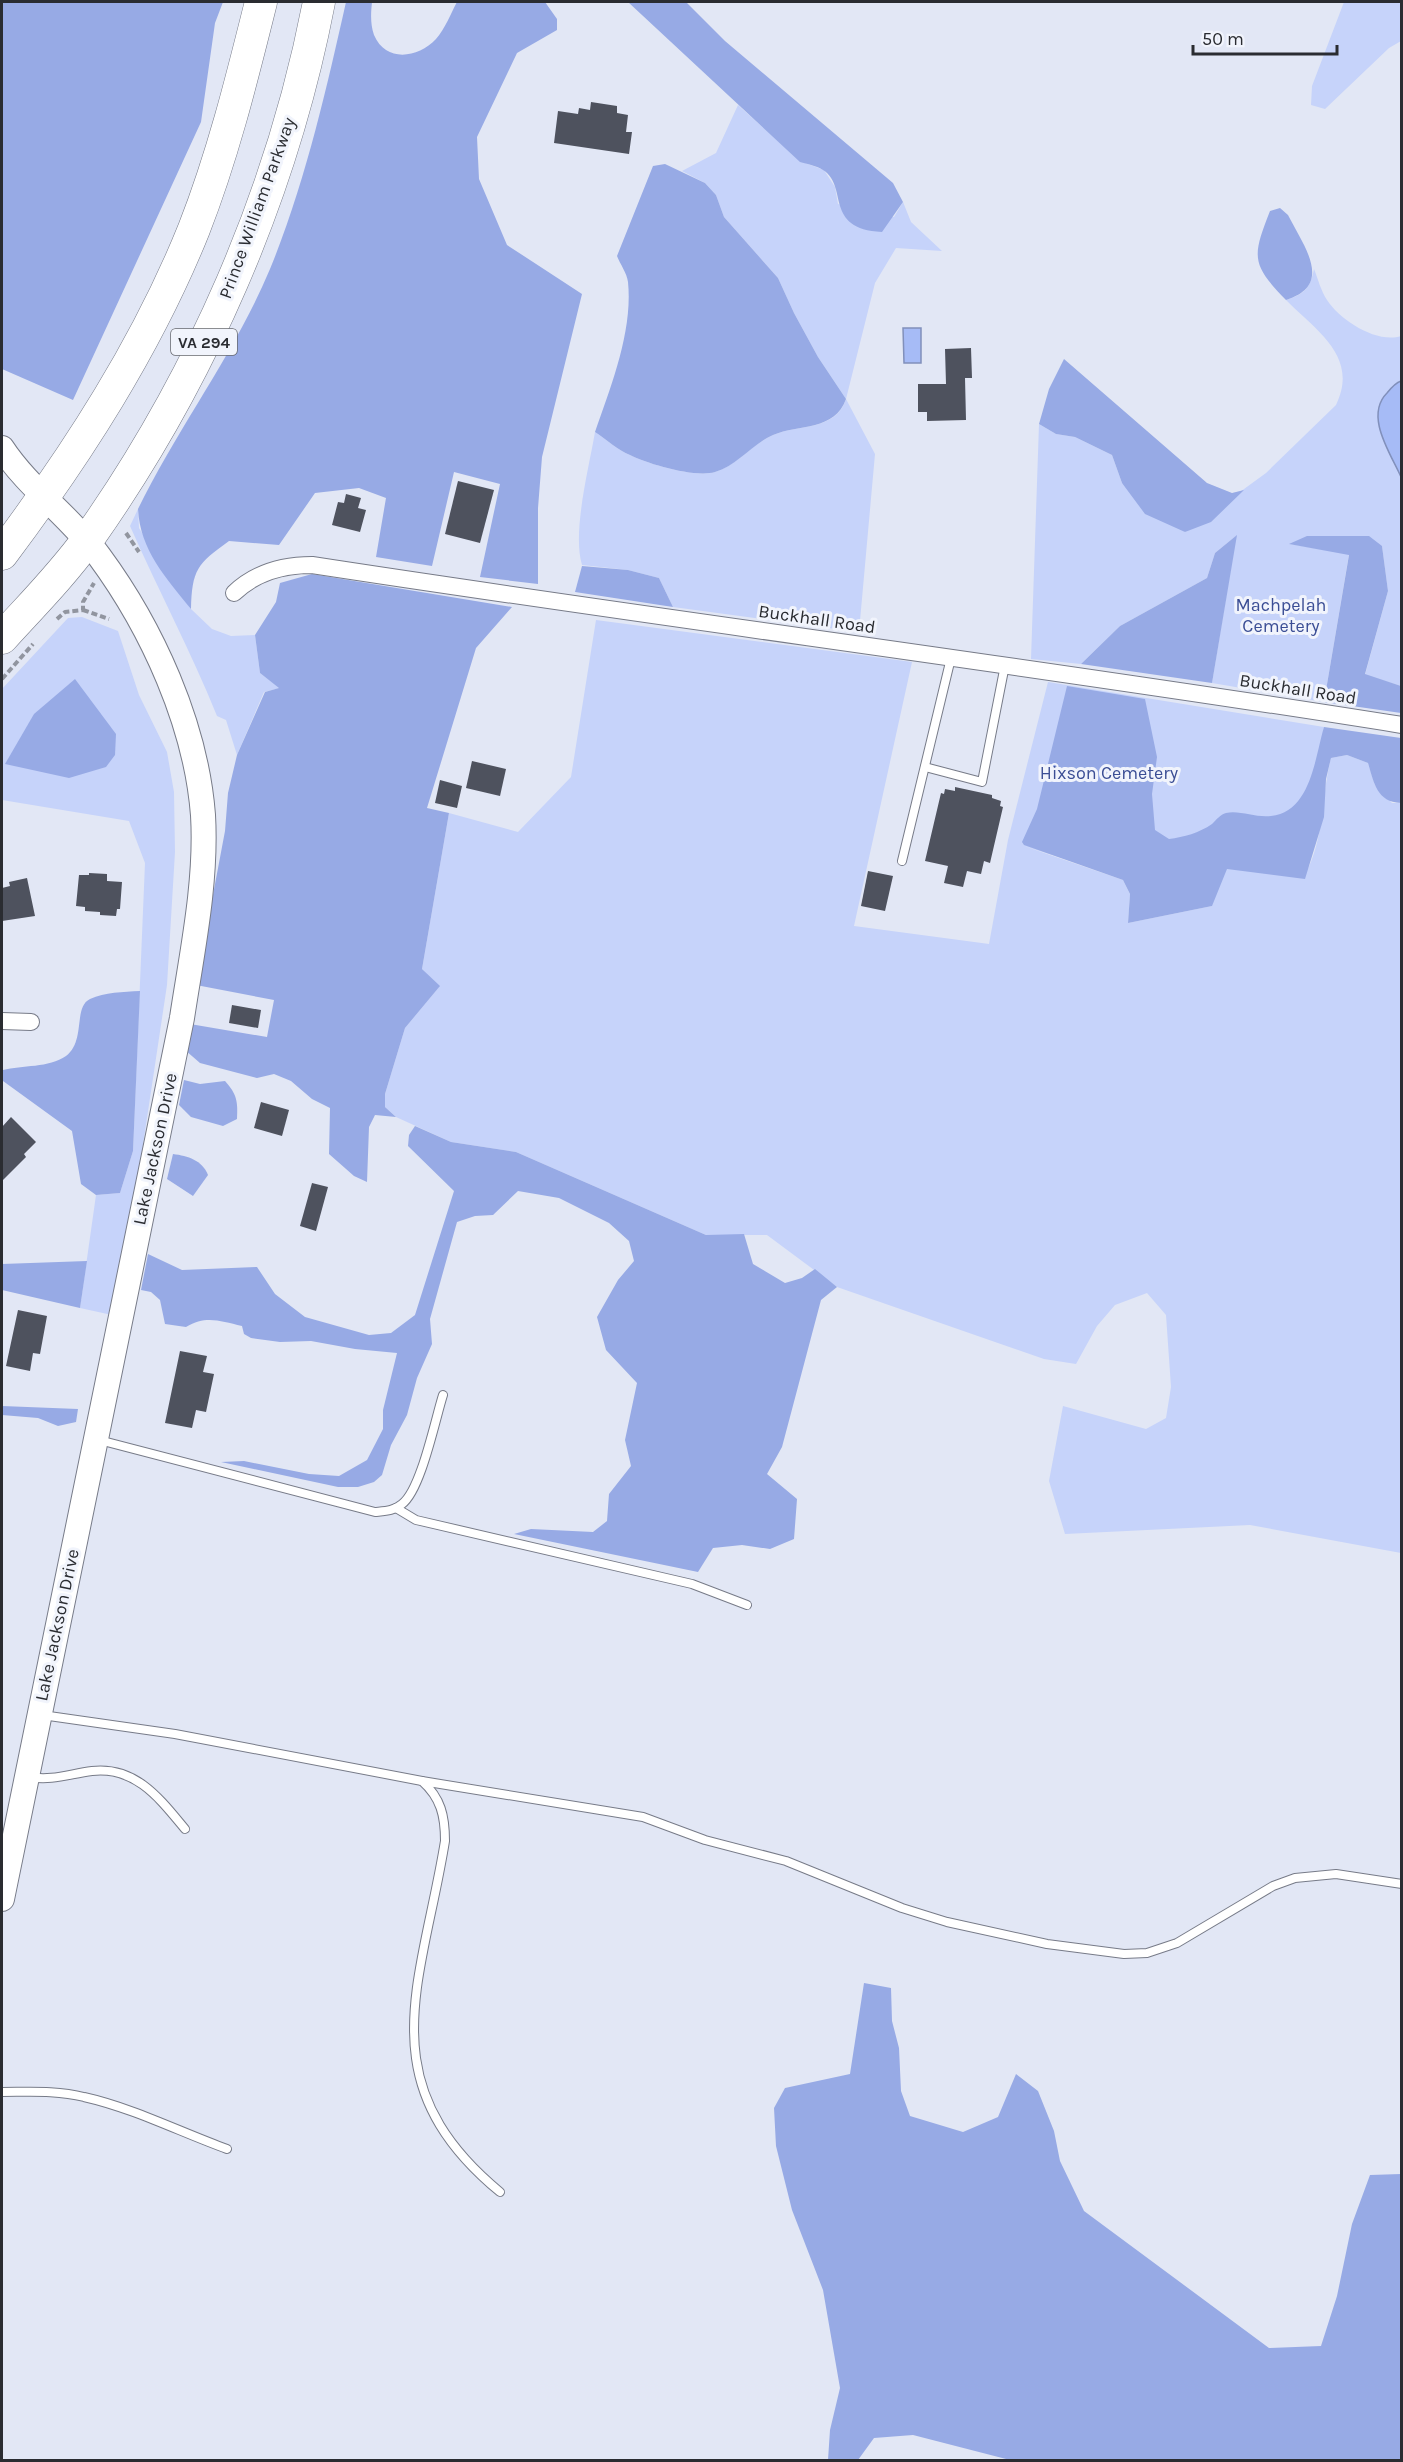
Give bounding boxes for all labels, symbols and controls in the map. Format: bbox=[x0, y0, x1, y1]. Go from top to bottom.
scale bar bbox=[1193, 18, 1337, 56]
text: 50 m bbox=[1202, 28, 1244, 50]
street label: Prince William Parkway bbox=[214, 114, 300, 302]
road number: VA 294 bbox=[171, 329, 237, 355]
park label: Machpelah Cemetery bbox=[1236, 594, 1326, 637]
street label: Buckhall Road bbox=[757, 600, 877, 638]
street label: Buckhall Road bbox=[1238, 669, 1358, 709]
park label: Hixson Cemetery bbox=[1040, 762, 1179, 784]
street label: Lake Jackson Drive bbox=[128, 1071, 182, 1227]
street label: Lake Jackson Drive bbox=[30, 1547, 84, 1703]

